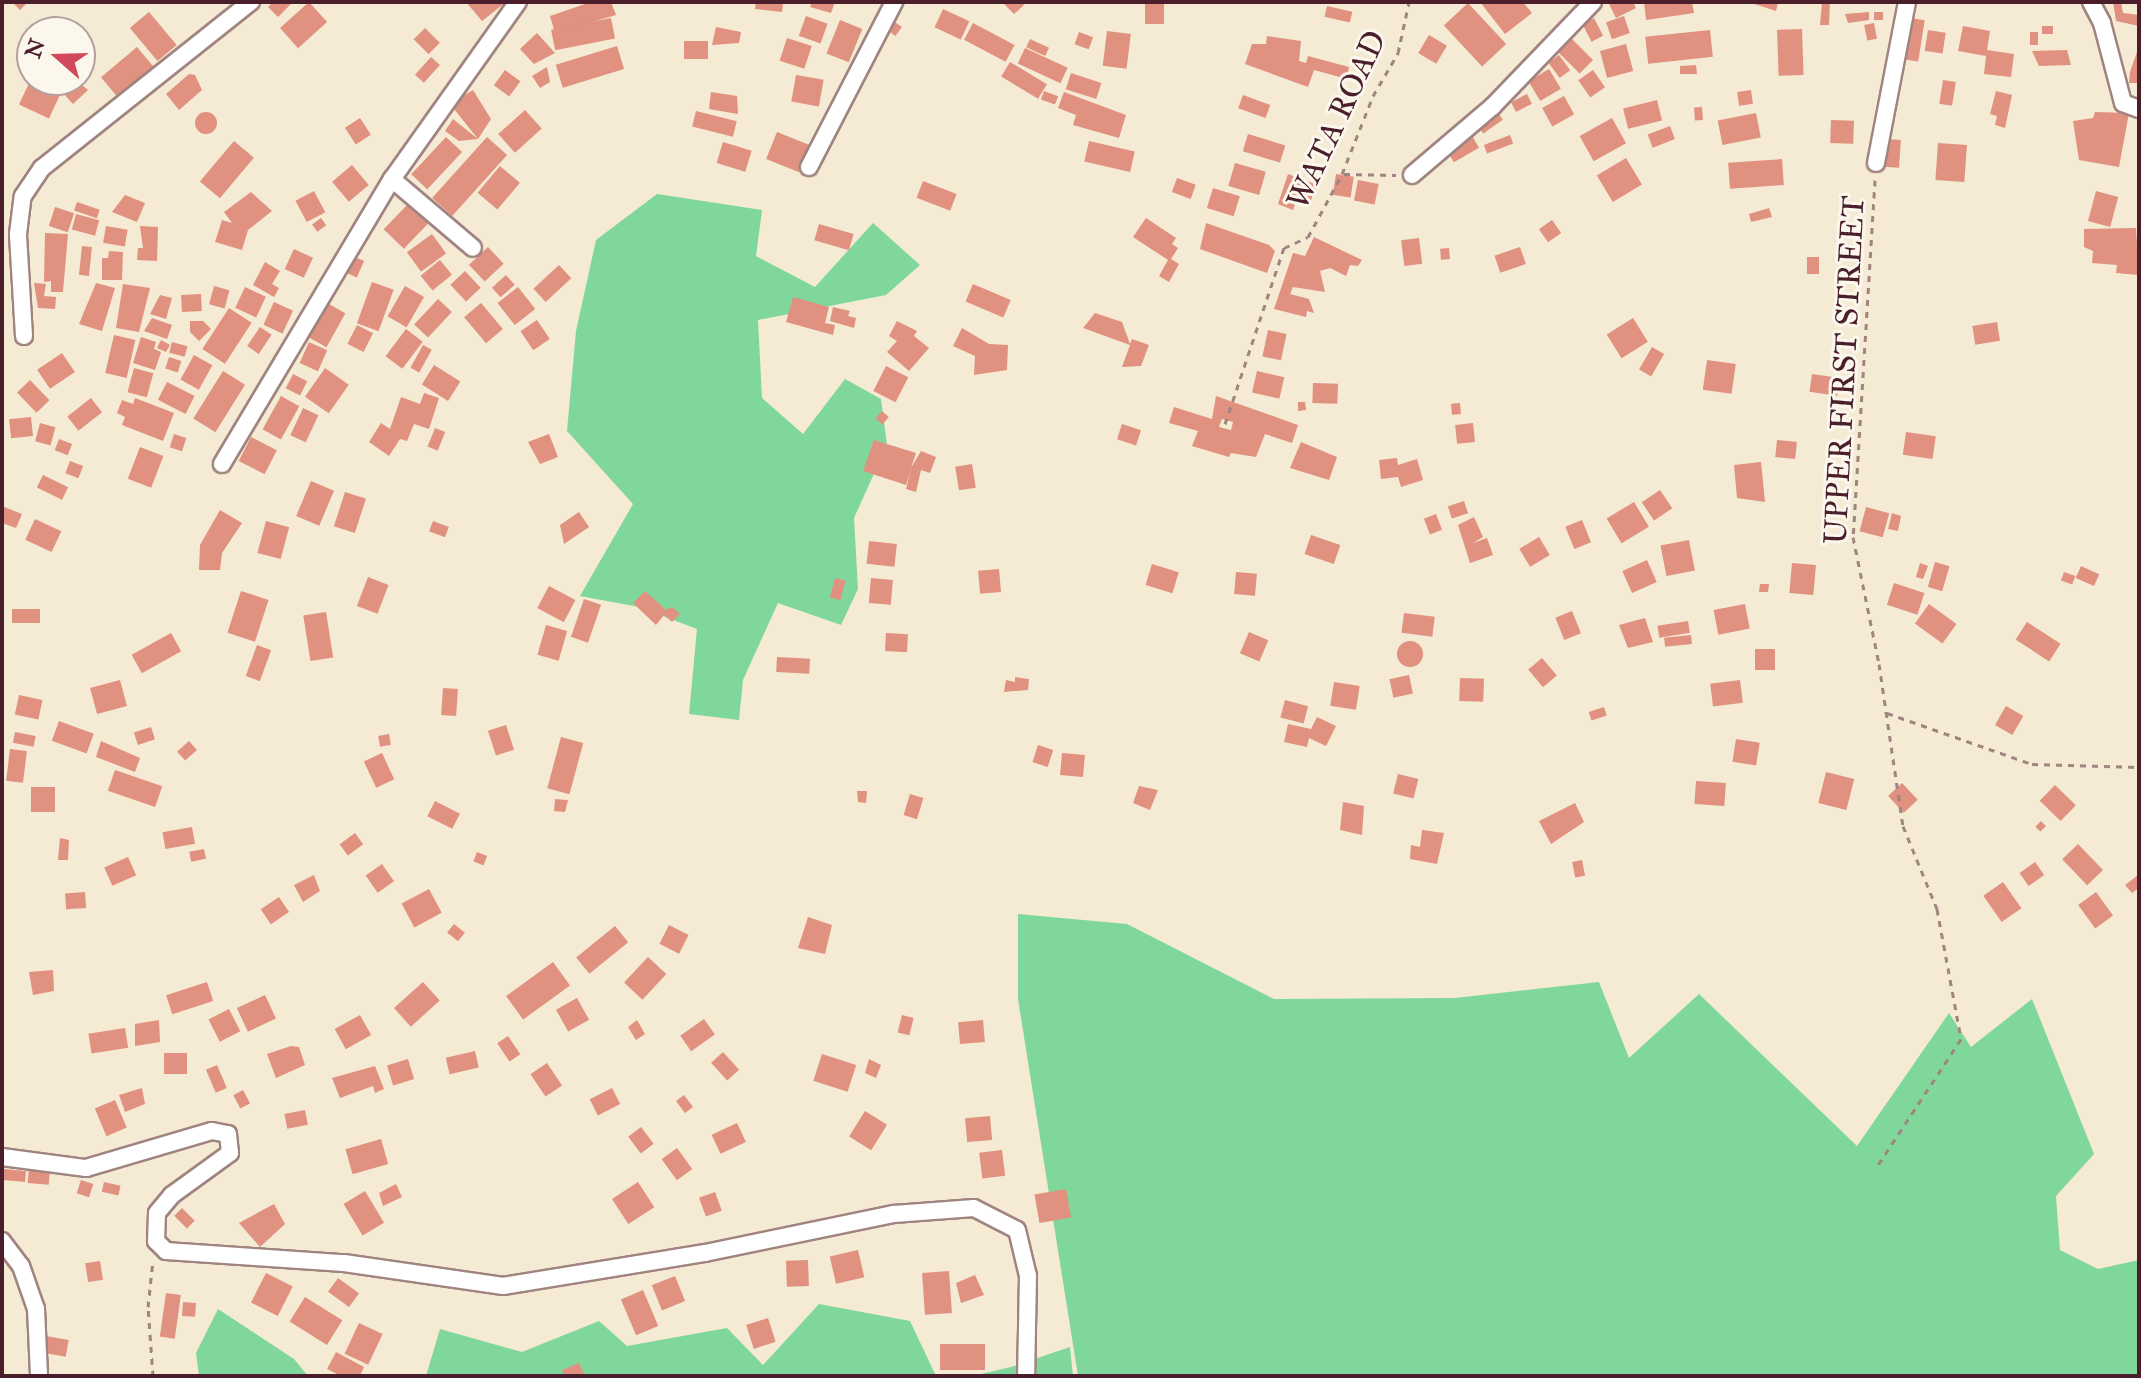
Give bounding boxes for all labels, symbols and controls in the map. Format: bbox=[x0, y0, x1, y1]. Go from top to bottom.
north arrow bbox=[16, 16, 96, 96]
street label: WATA ROAD bbox=[1279, 25, 1395, 215]
text: N bbox=[19, 35, 51, 62]
street label: UPPER FIRST STREET bbox=[1817, 195, 1873, 545]

